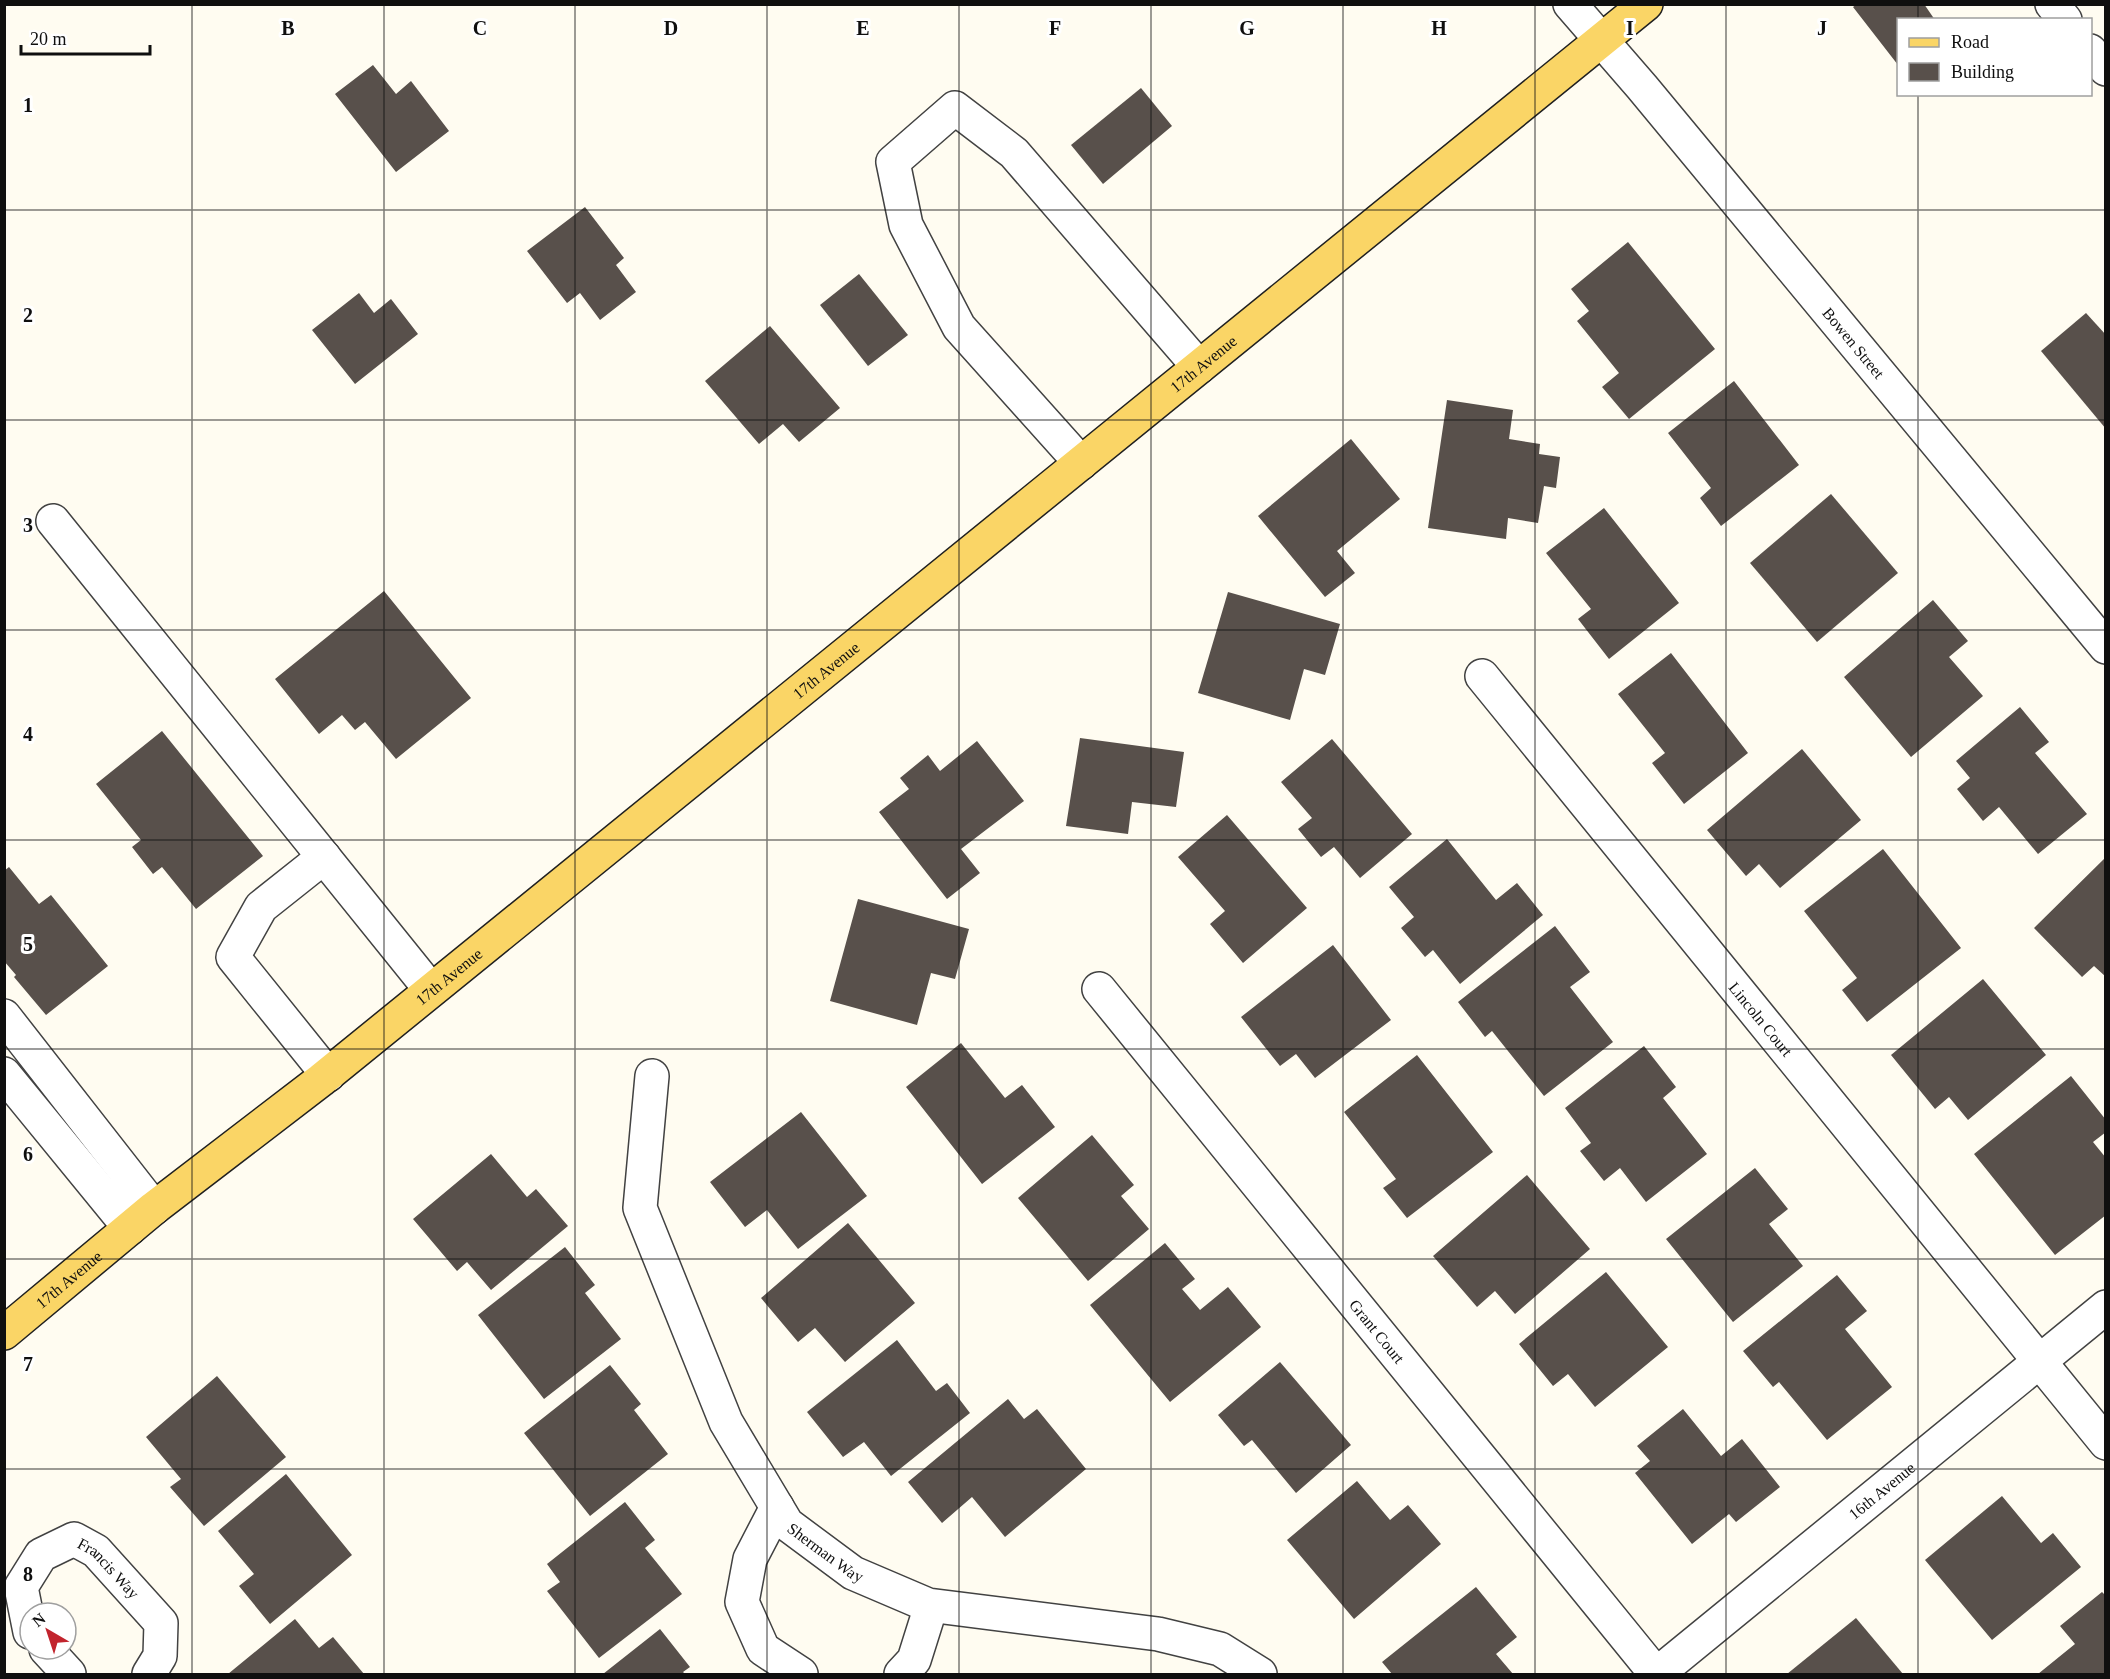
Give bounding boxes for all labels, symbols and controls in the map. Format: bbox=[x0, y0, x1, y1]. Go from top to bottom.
text: B bbox=[281, 17, 295, 39]
text: C bbox=[473, 17, 487, 39]
text: D bbox=[664, 17, 678, 39]
text: E bbox=[856, 17, 870, 39]
text: F bbox=[1049, 17, 1061, 39]
text: G bbox=[1239, 17, 1255, 39]
text: H bbox=[1431, 17, 1447, 39]
text: I bbox=[1626, 17, 1634, 39]
text: J bbox=[1817, 17, 1827, 39]
scale bar bbox=[21, 18, 150, 56]
legend bbox=[1897, 18, 2092, 96]
text: 20 m bbox=[30, 29, 67, 49]
text: Road bbox=[1951, 32, 1989, 52]
text: Building bbox=[1951, 62, 2014, 82]
text: 1 bbox=[23, 94, 33, 116]
text: 2 bbox=[23, 304, 33, 326]
street label: Bowen Street bbox=[1819, 304, 1888, 382]
street label: 17th Avenue bbox=[1167, 332, 1240, 396]
text: 3 bbox=[23, 514, 33, 536]
street label: 17th Avenue bbox=[790, 639, 863, 702]
text: 4 bbox=[23, 723, 33, 745]
text: 5 bbox=[23, 933, 33, 955]
street label: 17th Avenue bbox=[412, 945, 485, 1009]
street label: Lincoln Court bbox=[1725, 979, 1796, 1060]
text: 6 bbox=[23, 1143, 33, 1165]
street label: 17th Avenue bbox=[33, 1247, 105, 1312]
street label: Grant Court bbox=[1346, 1296, 1408, 1367]
text: 7 bbox=[23, 1353, 33, 1375]
street label: 16th Avenue bbox=[1845, 1459, 1918, 1523]
street label: Sherman Way bbox=[784, 1519, 866, 1586]
street label: Francis Way bbox=[75, 1535, 143, 1603]
text: 8 bbox=[23, 1563, 33, 1585]
north arrow bbox=[18, 1601, 78, 1661]
text: N bbox=[29, 1609, 49, 1630]

